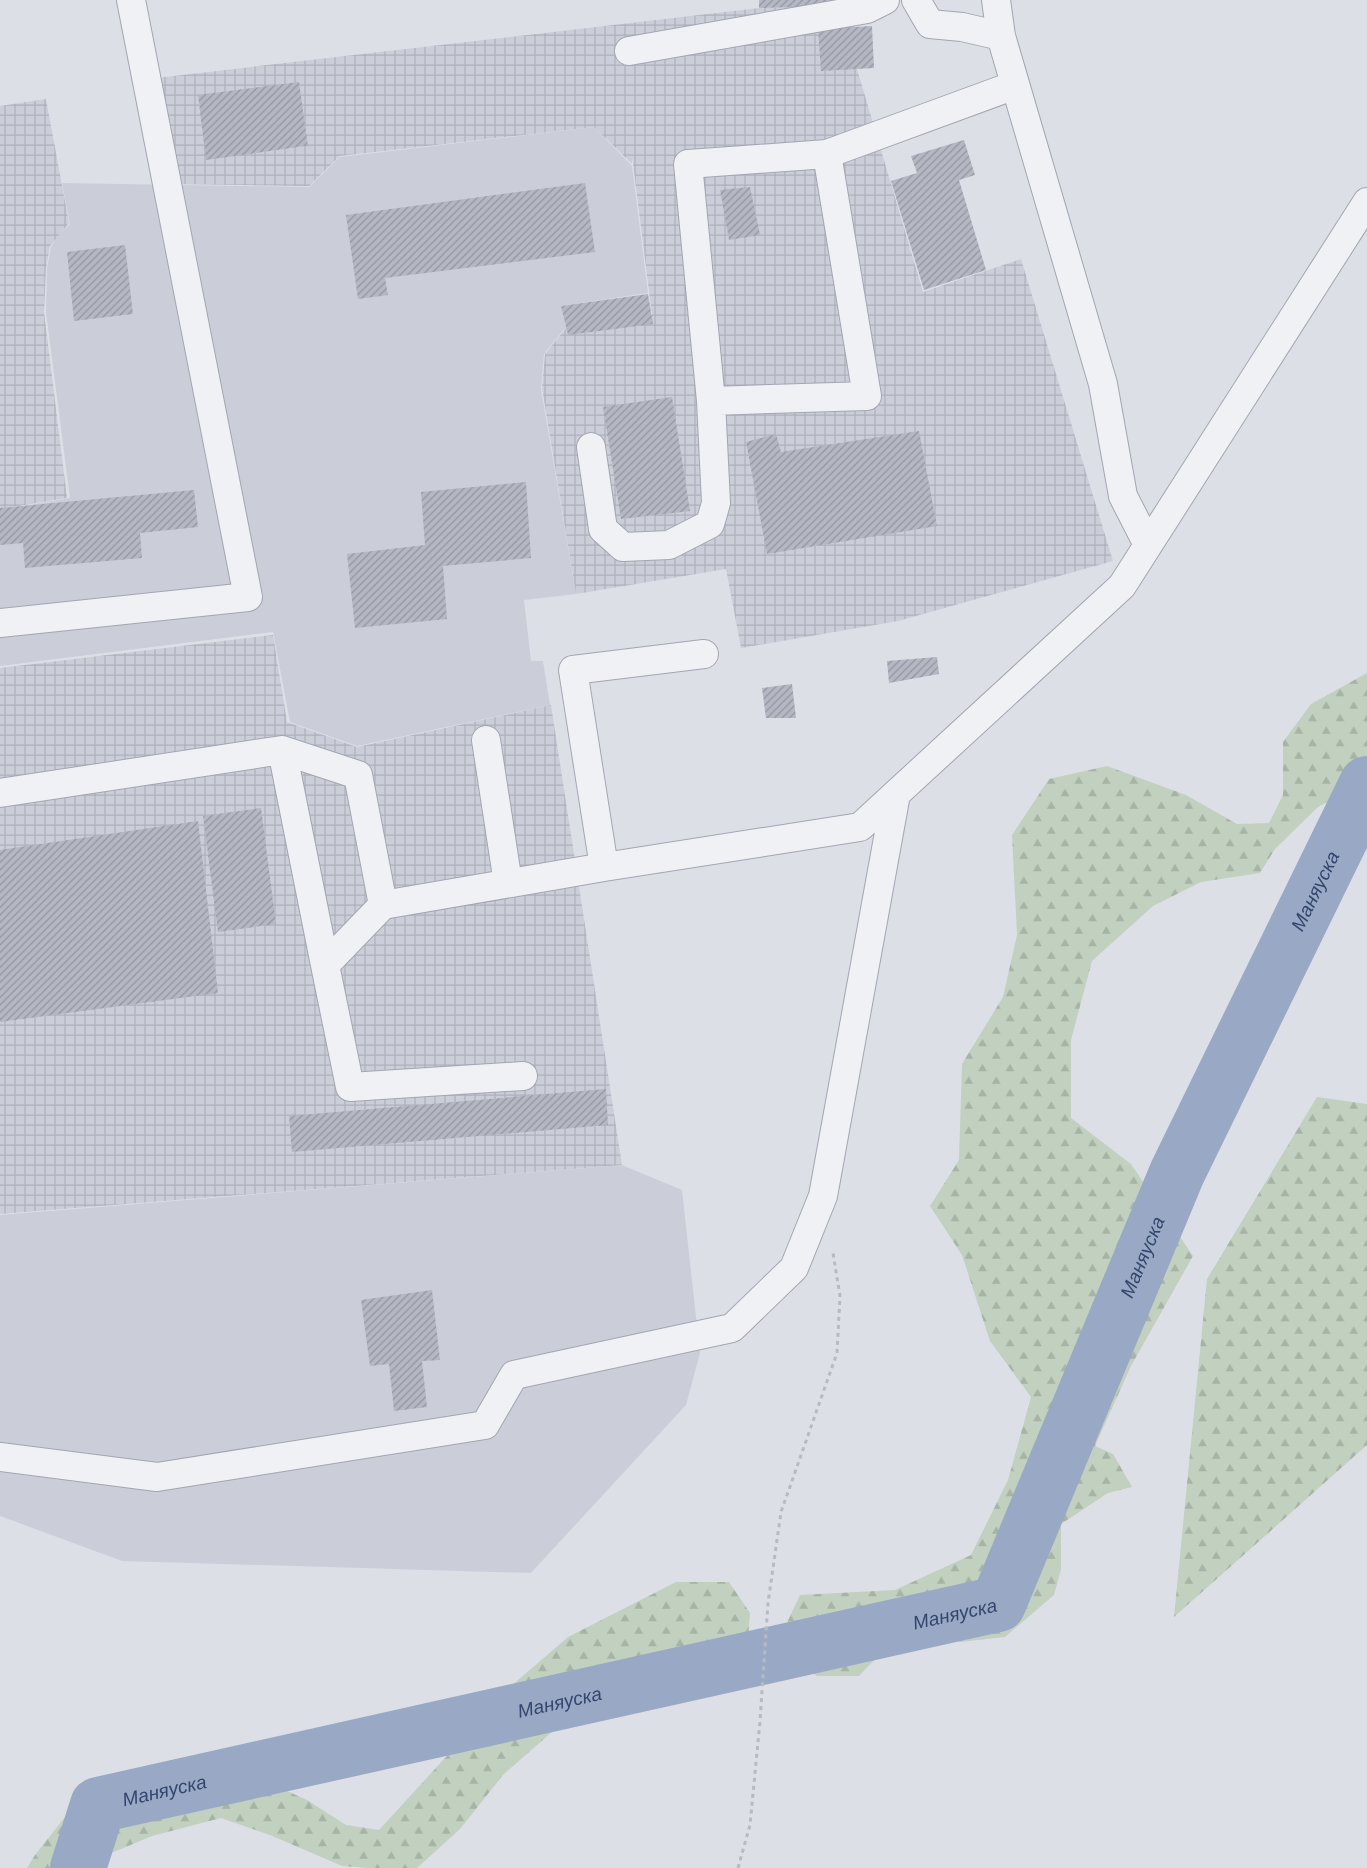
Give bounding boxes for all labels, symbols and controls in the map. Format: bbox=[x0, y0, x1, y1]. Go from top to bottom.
water label: Маняуска bbox=[1286, 847, 1344, 935]
water label: Маняуска bbox=[1115, 1213, 1170, 1301]
water label: Маняуска bbox=[911, 1594, 999, 1635]
water label: Маняуска bbox=[515, 1682, 604, 1723]
water label: Маняуска bbox=[120, 1770, 209, 1811]

